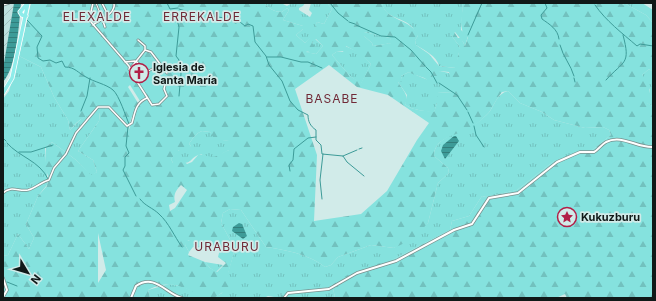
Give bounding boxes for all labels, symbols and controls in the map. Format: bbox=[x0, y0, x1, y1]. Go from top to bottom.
district label: ELEXALDE bbox=[63, 9, 131, 24]
district label: ERREKALDE bbox=[163, 9, 241, 24]
place label: Iglesia de Santa María bbox=[153, 60, 217, 87]
church icon: Iglesia de Santa María bbox=[128, 62, 150, 84]
district label: BASABE bbox=[305, 91, 359, 106]
place icon: Kukuzburu bbox=[556, 206, 578, 228]
place label: Kukuzburu bbox=[581, 210, 640, 224]
district label: URABURU bbox=[194, 239, 260, 254]
north arrow bbox=[8, 253, 48, 293]
text: N bbox=[28, 272, 44, 287]

